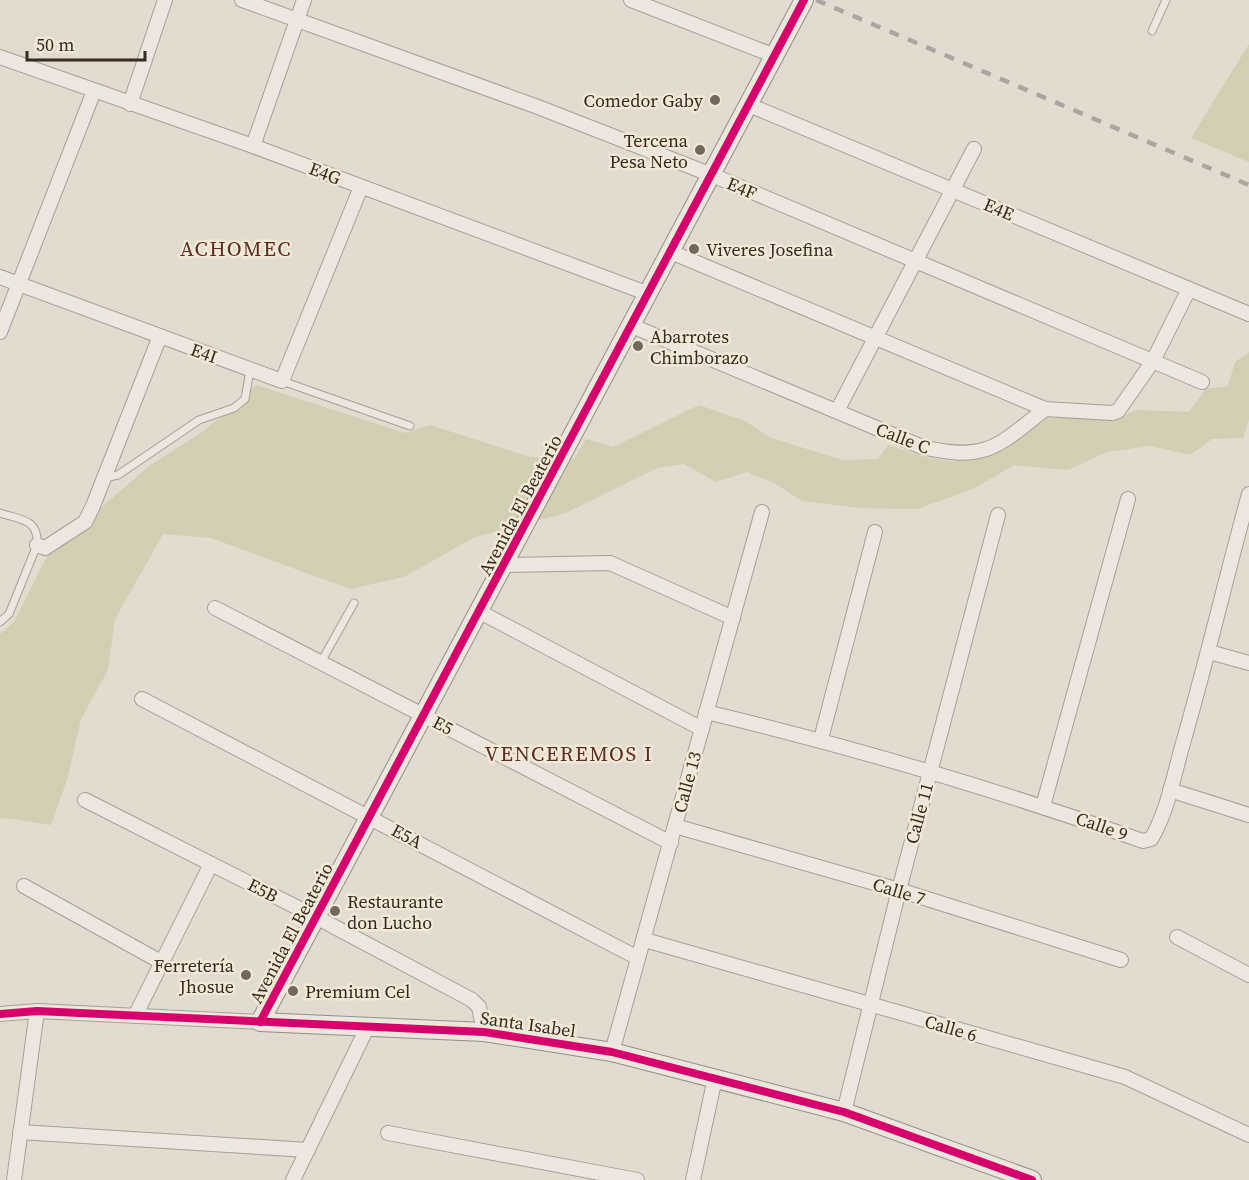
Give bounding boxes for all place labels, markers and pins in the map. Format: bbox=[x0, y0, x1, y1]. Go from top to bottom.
place label: Comedor Gaby bbox=[584, 88, 704, 113]
marker: Comedor Gaby bbox=[708, 93, 722, 107]
place label: Tercena Pesa Neto bbox=[609, 128, 689, 174]
marker: Tercena Pesa Neto bbox=[693, 143, 707, 157]
place label: Viveres Josefina bbox=[706, 237, 834, 262]
marker: Viveres Josefina bbox=[687, 242, 701, 256]
place label: Abarrotes Chimborazo bbox=[650, 324, 749, 370]
marker: Abarrotes Chimborazo bbox=[631, 339, 645, 353]
place label: Restaurante don Lucho bbox=[347, 889, 443, 935]
marker: Restaurante don Lucho bbox=[328, 904, 342, 918]
place label: Ferretería Jhosue bbox=[154, 953, 235, 999]
marker: Ferretería Jhosue bbox=[239, 968, 253, 982]
place label: Premium Cel bbox=[305, 979, 410, 1004]
marker: Premium Cel bbox=[286, 984, 300, 998]

